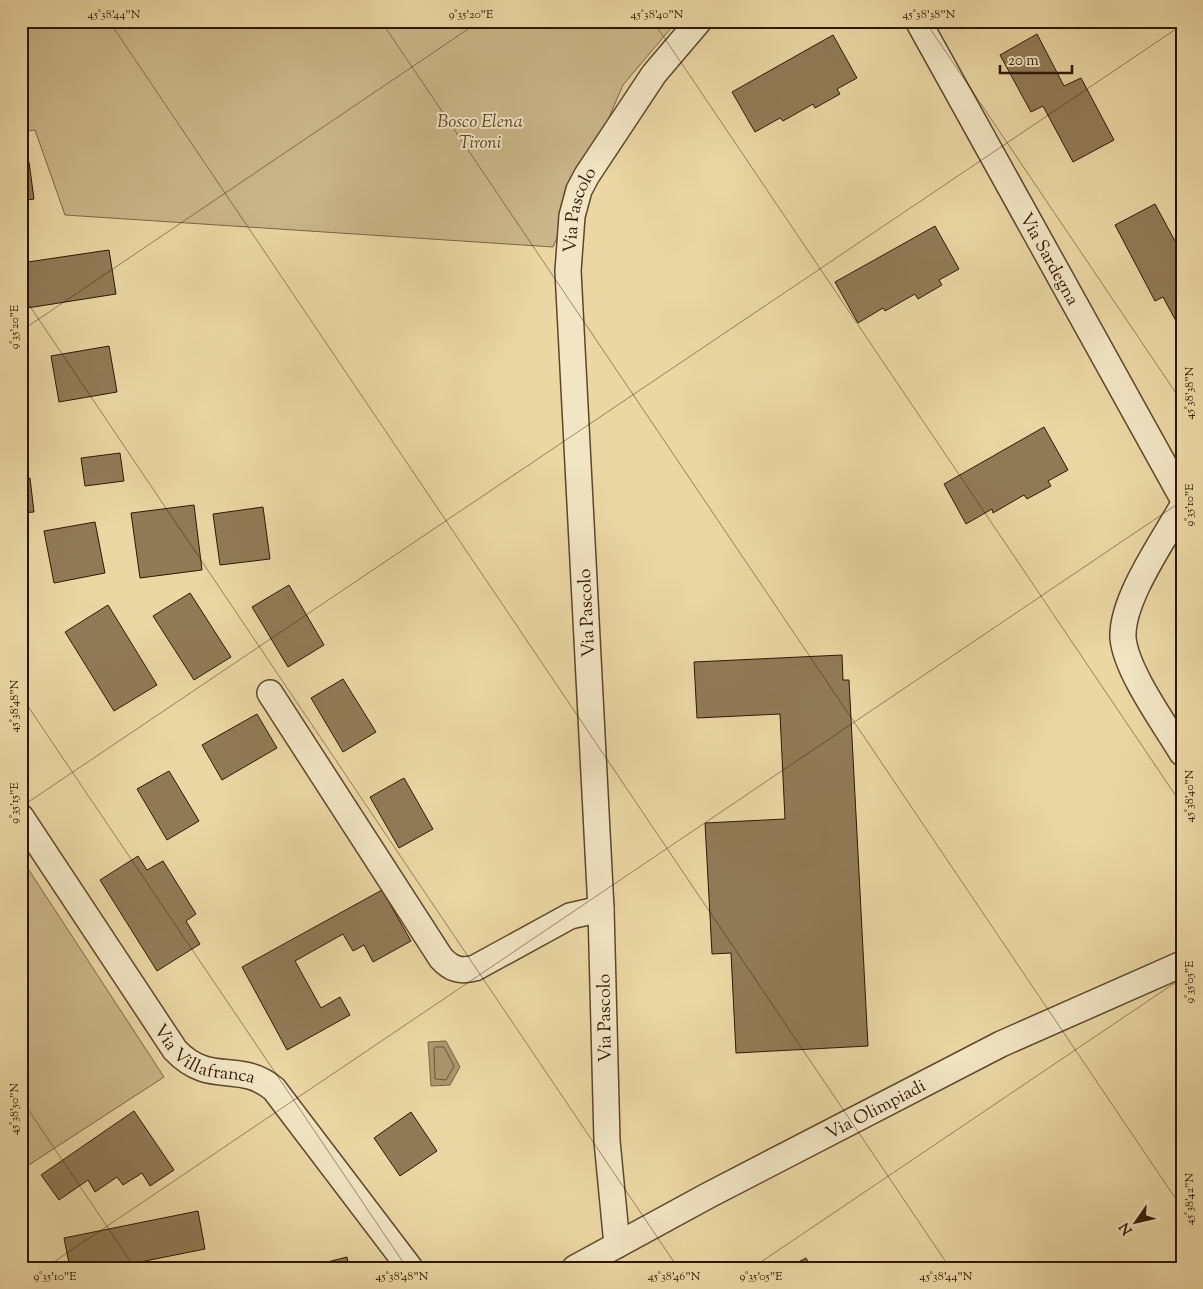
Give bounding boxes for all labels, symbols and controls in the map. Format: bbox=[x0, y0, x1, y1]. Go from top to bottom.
text: 45°38'44"N bbox=[88, 6, 141, 24]
text: 9°35'20"E bbox=[449, 6, 494, 24]
text: 45°38'40"N bbox=[631, 6, 684, 24]
text: 45°38'38"N bbox=[903, 6, 956, 24]
scale bar bbox=[1000, 42, 1073, 74]
text: 20 m bbox=[1008, 51, 1039, 72]
park label: Bosco Elena Tironi bbox=[437, 110, 523, 157]
street label: Via Pascolo bbox=[558, 162, 604, 254]
street label: Via Sardegna bbox=[1012, 209, 1084, 311]
text: 9°35'20"E bbox=[6, 304, 24, 349]
text: 45°38'38"N bbox=[1181, 366, 1199, 419]
text: 9°35'10"E bbox=[1181, 483, 1199, 527]
street label: Via Pascolo bbox=[573, 568, 603, 658]
text: 45°38'48"N bbox=[6, 679, 24, 732]
text: 45°38'40"N bbox=[1181, 769, 1199, 822]
text: 9°35'15"E bbox=[6, 782, 24, 824]
text: 9°35'05"E bbox=[1181, 960, 1199, 1003]
street label: Via Pascolo bbox=[592, 973, 620, 1062]
street label: Via Villafranca bbox=[146, 1020, 258, 1092]
street label: Via Olimpiadi bbox=[822, 1074, 931, 1147]
text: 45°38'50"N bbox=[6, 1083, 24, 1135]
text: 45°38'42"N bbox=[1181, 1172, 1199, 1225]
north arrow bbox=[1110, 1196, 1160, 1246]
text: N bbox=[1115, 1218, 1138, 1238]
text: 9°35'10"E bbox=[33, 1268, 77, 1286]
text: 45°38'48"N bbox=[376, 1268, 429, 1286]
text: 45°38'46"N bbox=[648, 1268, 701, 1286]
text: 9°35'05"E bbox=[740, 1268, 783, 1286]
text: 45°38'44"N bbox=[920, 1268, 973, 1286]

